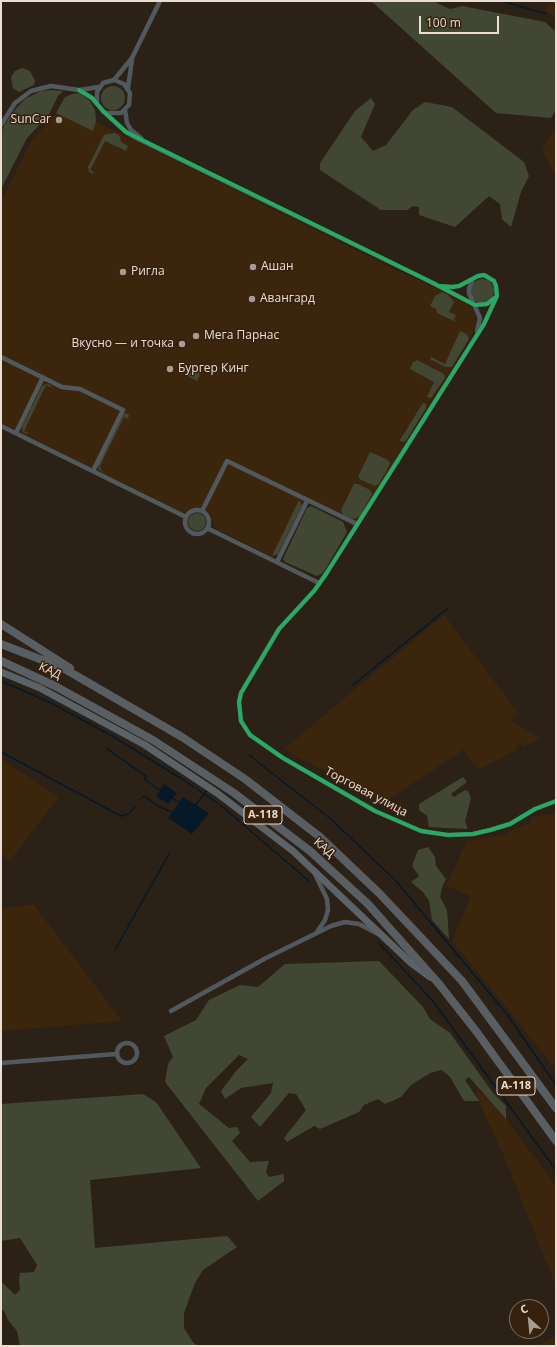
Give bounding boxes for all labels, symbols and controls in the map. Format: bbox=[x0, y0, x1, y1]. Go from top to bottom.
scale bar bbox=[421, 8, 501, 34]
text: 100 m bbox=[426, 14, 461, 31]
place label: SunCar bbox=[11, 113, 51, 127]
marker: SunCar bbox=[54, 115, 64, 125]
place label: Ашан bbox=[261, 260, 294, 274]
marker: Ашан bbox=[248, 262, 258, 272]
place label: Ригла bbox=[131, 265, 165, 279]
marker: Ригла bbox=[118, 267, 128, 277]
place label: Авангард bbox=[260, 292, 315, 306]
marker: Авангард bbox=[247, 294, 257, 304]
place label: Мега Парнас bbox=[204, 329, 279, 343]
marker: Мега Парнас bbox=[191, 331, 201, 341]
place label: Вкусно — и точка bbox=[71, 337, 174, 351]
marker: Вкусно — и точка bbox=[177, 339, 187, 349]
place label: Бургер Кинг bbox=[178, 362, 249, 376]
marker: Бургер Кинг bbox=[165, 364, 175, 374]
street label: КАД bbox=[36, 660, 64, 682]
street label: Торговая улица bbox=[322, 764, 410, 820]
road number: А-118 bbox=[244, 806, 282, 824]
street label: КАД bbox=[311, 835, 337, 861]
road number: А-118 bbox=[497, 1077, 535, 1095]
north arrow bbox=[509, 1299, 549, 1339]
text: С bbox=[517, 1300, 530, 1317]

